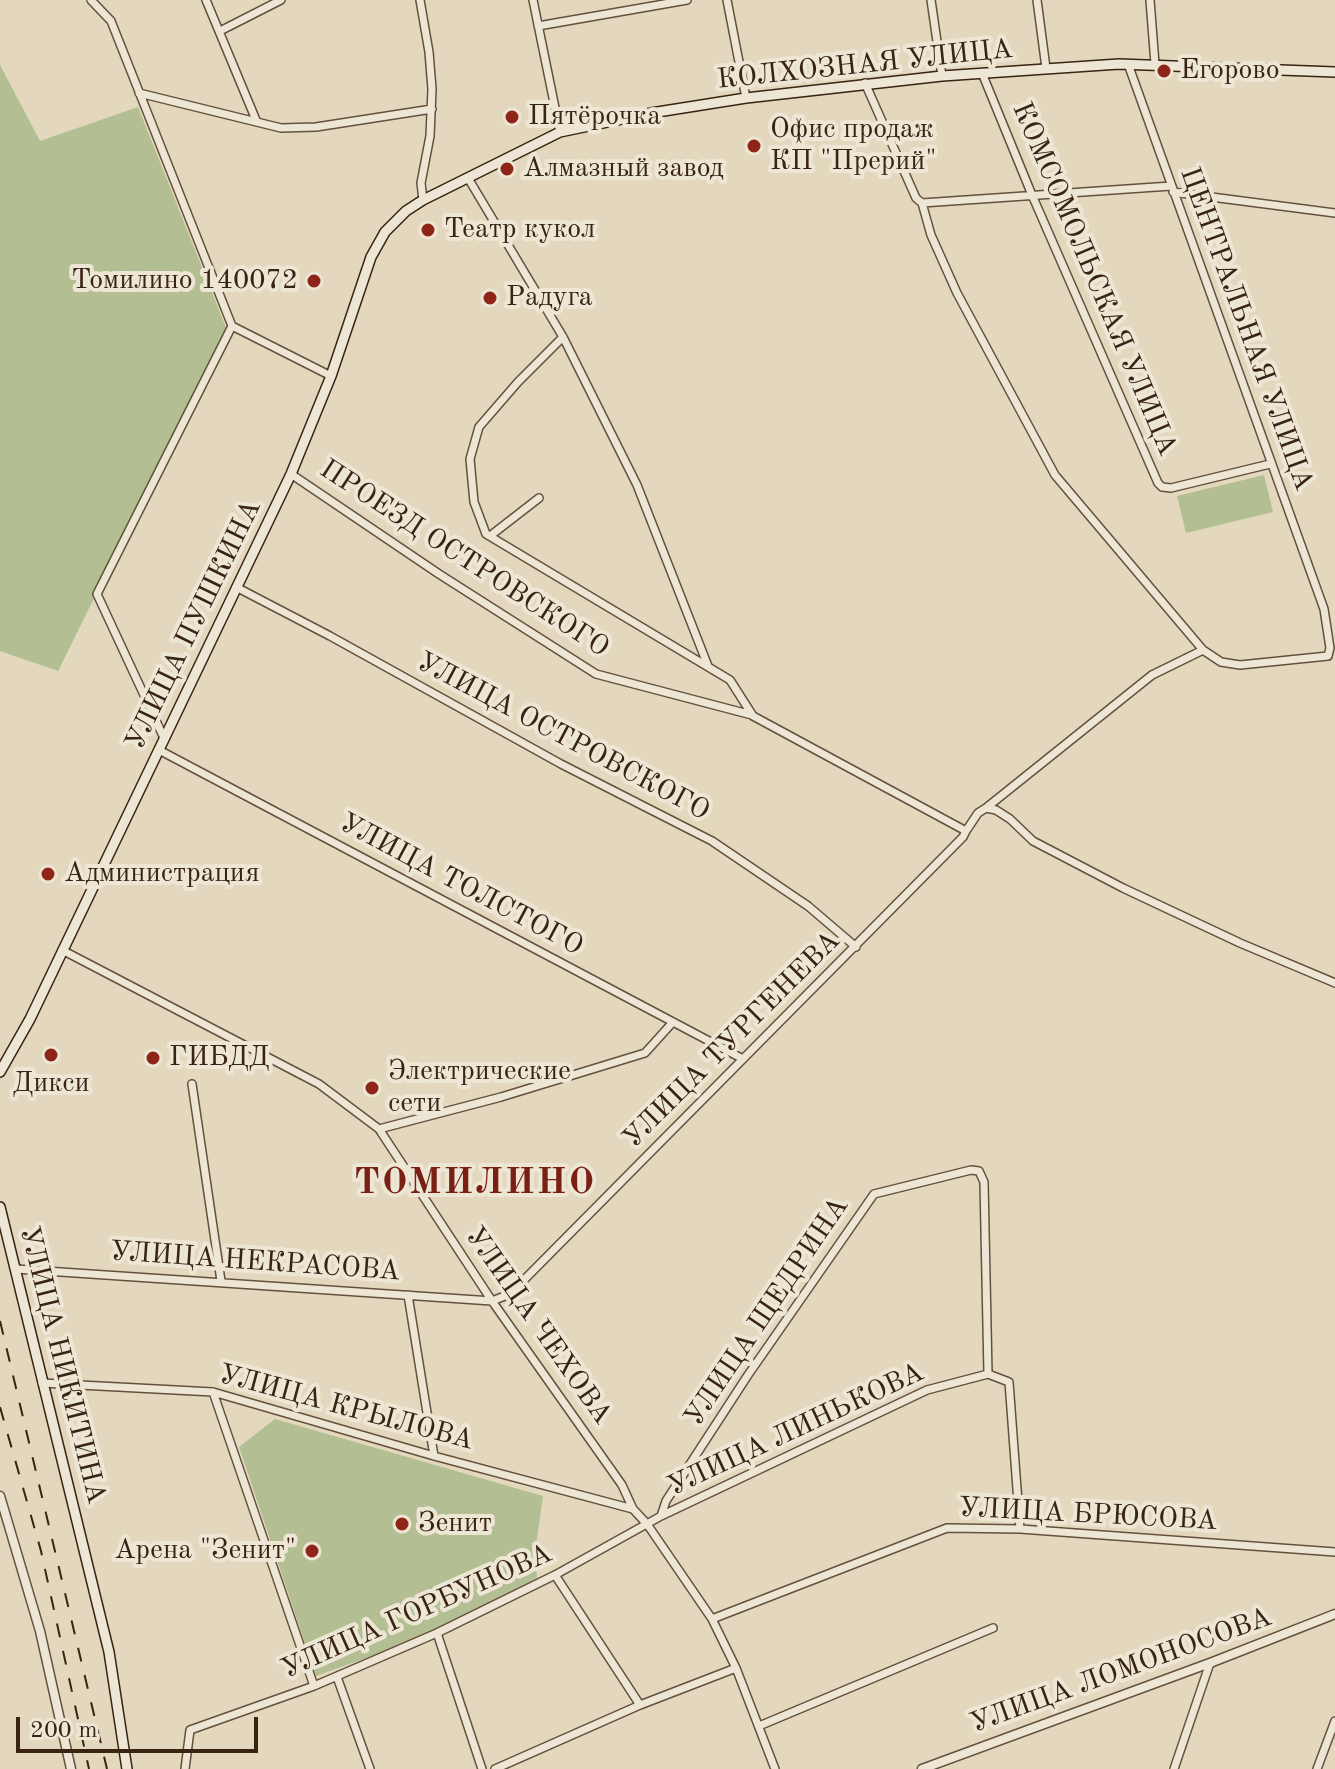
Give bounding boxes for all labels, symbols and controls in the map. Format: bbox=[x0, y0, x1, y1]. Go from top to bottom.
street label: КОЛХОЗНАЯ УЛИЦА bbox=[716, 33, 1014, 97]
place label: Егорово bbox=[1180, 54, 1280, 88]
marker: Егорово bbox=[1155, 62, 1173, 80]
street label: КОМСОМОЛЬСКАЯ УЛИЦА bbox=[1004, 97, 1184, 461]
place label: Пятёрочка bbox=[528, 100, 661, 134]
marker: Пятёрочка bbox=[503, 108, 521, 126]
place label: Офис продаж КП "Прерий" bbox=[770, 113, 936, 179]
marker: Офис продаж КП "Прерий" bbox=[745, 137, 763, 155]
place label: Алмазный завод bbox=[523, 152, 724, 186]
marker: Алмазный завод bbox=[498, 160, 516, 178]
street label: ЦЕНТРАЛЬНАЯ УЛИЦА bbox=[1172, 163, 1320, 495]
place label: Театр кукол bbox=[444, 213, 595, 247]
marker: Театр кукол bbox=[419, 221, 437, 239]
place label: Томилино 140072 bbox=[71, 264, 298, 298]
marker: Томилино 140072 bbox=[305, 272, 323, 290]
place label: Радуга bbox=[506, 281, 593, 315]
marker: Радуга bbox=[481, 289, 499, 307]
street label: ПРОЕЗД ОСТРОВСКОГО bbox=[313, 453, 615, 665]
street label: УЛИЦА ПУШКИНА bbox=[119, 494, 269, 756]
street label: УЛИЦА ОСТРОВСКОГО bbox=[411, 645, 715, 829]
street label: УЛИЦА ТОЛСТОГО bbox=[333, 807, 589, 963]
place label: Администрация bbox=[64, 857, 259, 891]
marker: Администрация bbox=[39, 865, 57, 883]
street label: УЛИЦА ТУРГЕНЕВА bbox=[616, 924, 848, 1156]
place label: ГИБДД bbox=[169, 1041, 269, 1075]
marker: Дикси bbox=[42, 1046, 60, 1064]
marker: ГИБДД bbox=[144, 1049, 162, 1067]
place label: Электрические сети bbox=[388, 1055, 571, 1121]
place label: Дикси bbox=[12, 1067, 90, 1101]
marker: Электрические сети bbox=[363, 1079, 381, 1097]
district label: ТОМИЛИНО bbox=[354, 1162, 596, 1206]
street label: УЛИЦА ЩЕДРИНА bbox=[678, 1191, 856, 1433]
street label: УЛИЦА ЧЕХОВА bbox=[457, 1221, 619, 1431]
street label: УЛИЦА НИКИТИНА bbox=[11, 1223, 113, 1507]
street label: УЛИЦА НЕКРАСОВА bbox=[109, 1235, 401, 1289]
street label: УЛИЦА ЛИНЬКОВА bbox=[662, 1356, 930, 1504]
street label: УЛИЦА КРЫЛОВА bbox=[215, 1358, 477, 1458]
street label: УЛИЦА БРЮСОВА bbox=[958, 1491, 1218, 1539]
place label: Зенит bbox=[418, 1507, 492, 1541]
marker: Зенит bbox=[393, 1515, 411, 1533]
place label: Арена "Зенит" bbox=[114, 1534, 296, 1568]
street label: УЛИЦА ГОРБУНОВА bbox=[276, 1537, 558, 1687]
marker: Арена "Зенит" bbox=[303, 1542, 321, 1560]
street label: УЛИЦА ЛОМОНОСОВА bbox=[966, 1601, 1276, 1741]
scale bar bbox=[20, 1701, 262, 1751]
text: 200 m bbox=[30, 1719, 98, 1743]

